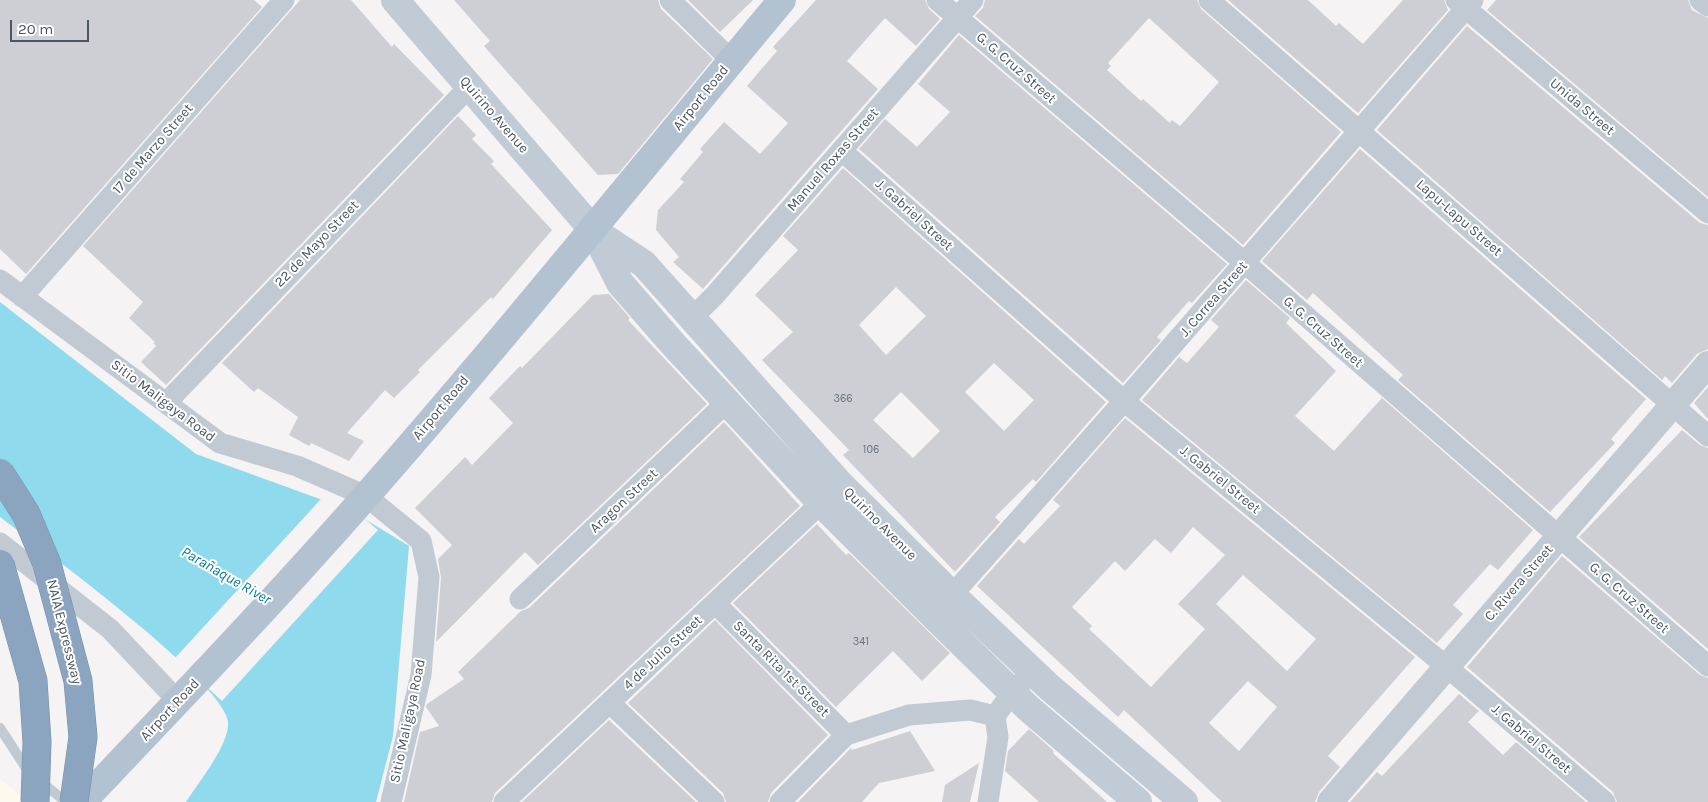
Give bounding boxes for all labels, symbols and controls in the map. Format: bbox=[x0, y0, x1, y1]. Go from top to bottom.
scale bar bbox=[12, 10, 91, 42]
text: 20 m bbox=[18, 20, 53, 38]
street label: G. G. Cruz Street bbox=[973, 29, 1059, 107]
street label: Airport Road bbox=[670, 62, 732, 134]
street label: Quirino Avenue bbox=[456, 73, 532, 157]
street label: Unida Street bbox=[1546, 75, 1618, 139]
street label: 17 de Marzo Street bbox=[109, 100, 197, 198]
street label: Manuel Roxas Street bbox=[784, 105, 882, 215]
street label: J. Gabriel Street bbox=[872, 176, 956, 254]
street label: Lapu-Lapu Street bbox=[1413, 176, 1505, 260]
street label: 22 de Mayo Street bbox=[271, 197, 363, 291]
street label: J. Correa Street bbox=[1177, 258, 1251, 340]
street label: G. G. Cruz Street bbox=[1280, 293, 1366, 371]
street label: Sitio Maligaya Road bbox=[108, 356, 218, 446]
street label: Airport Road bbox=[409, 372, 473, 444]
house number: 366 bbox=[833, 392, 853, 406]
street label: J. Gabriel Street bbox=[1176, 442, 1264, 518]
house number: 106 bbox=[863, 443, 879, 457]
street label: Aragon Street bbox=[587, 465, 661, 537]
street label: Quirino Avenue bbox=[840, 484, 920, 564]
street label: C. Rivera Street bbox=[1481, 541, 1557, 625]
water label: Parañaque River bbox=[178, 543, 274, 609]
street label: G. G. Cruz Street bbox=[1586, 559, 1672, 637]
street label: NAIA Expressway bbox=[43, 578, 85, 686]
street label: 4 de Julio Street bbox=[620, 612, 706, 694]
street label: Santa Rita 1st Street bbox=[729, 617, 833, 721]
house number: 341 bbox=[853, 635, 869, 649]
street label: Sitio Maligaya Road bbox=[387, 658, 429, 784]
street label: Airport Road bbox=[137, 675, 203, 745]
street label: J. Gabriel Street bbox=[1488, 701, 1574, 777]

